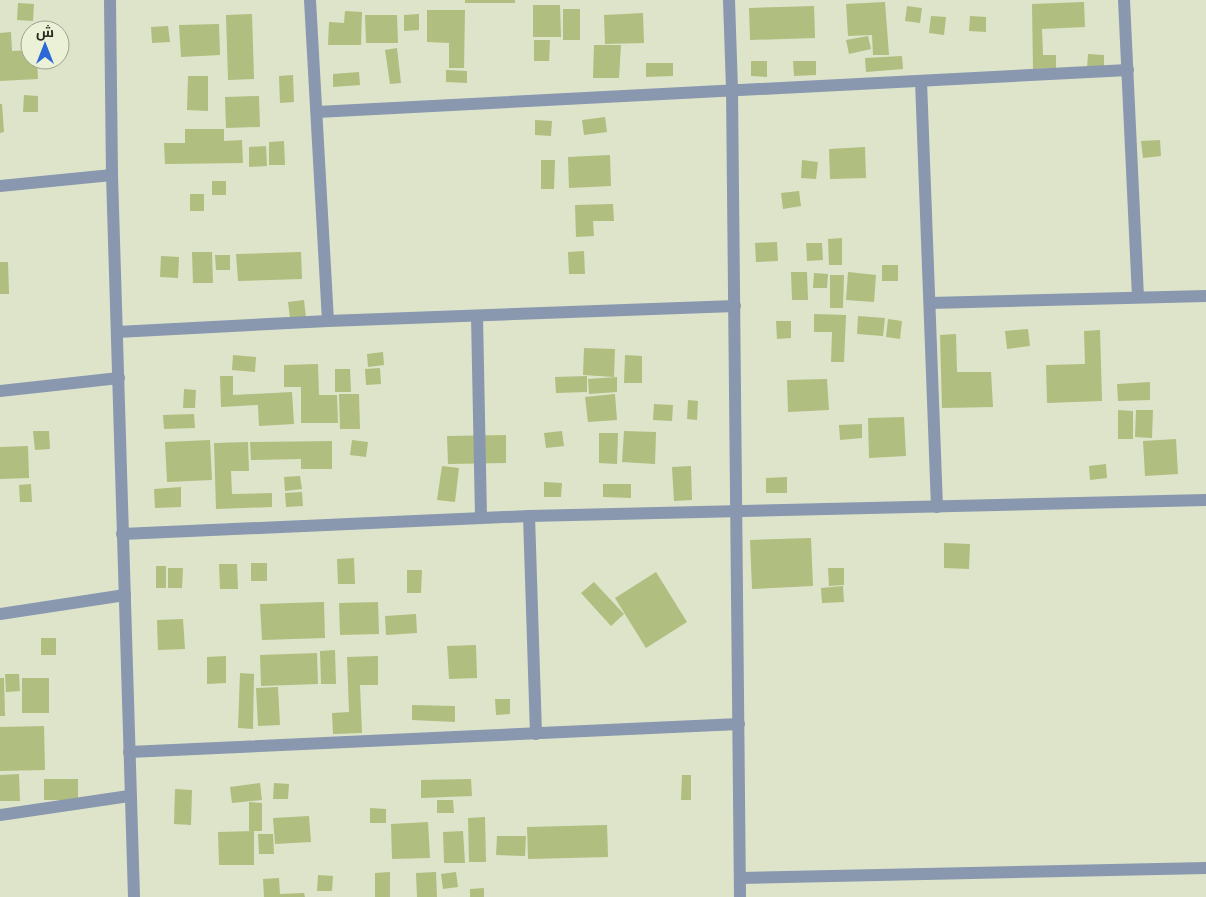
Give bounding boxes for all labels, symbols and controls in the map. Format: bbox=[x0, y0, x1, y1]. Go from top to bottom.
north arrow bbox=[20, 20, 70, 70]
text: ش bbox=[36, 23, 54, 41]

